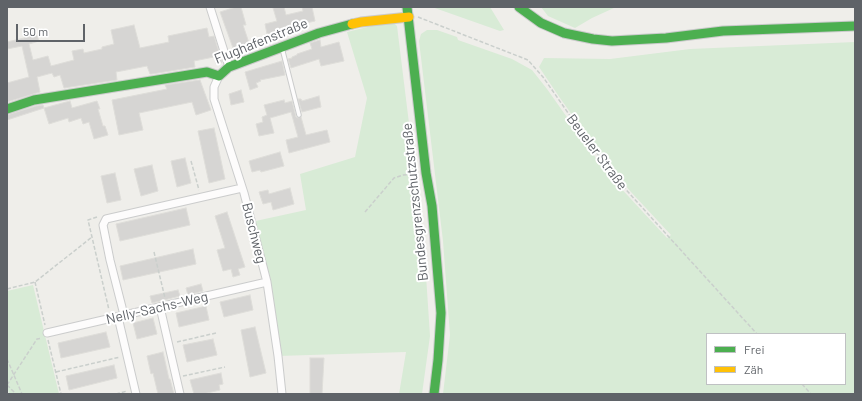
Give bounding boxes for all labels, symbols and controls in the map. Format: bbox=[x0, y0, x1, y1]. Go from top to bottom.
street label: Flughafenstraße bbox=[212, 15, 310, 67]
scale bar bbox=[18, 16, 87, 42]
text: 50 m bbox=[23, 24, 48, 38]
street label: Beueler Straße bbox=[563, 111, 631, 193]
street label: Bundesgrenzschutzstraße bbox=[398, 122, 432, 282]
street label: Buschweg bbox=[238, 201, 270, 265]
street label: Nelly-Sachs-Weg bbox=[104, 288, 210, 328]
legend bbox=[706, 333, 846, 385]
text: Frei bbox=[744, 342, 764, 356]
text: Zäh bbox=[744, 362, 763, 376]

